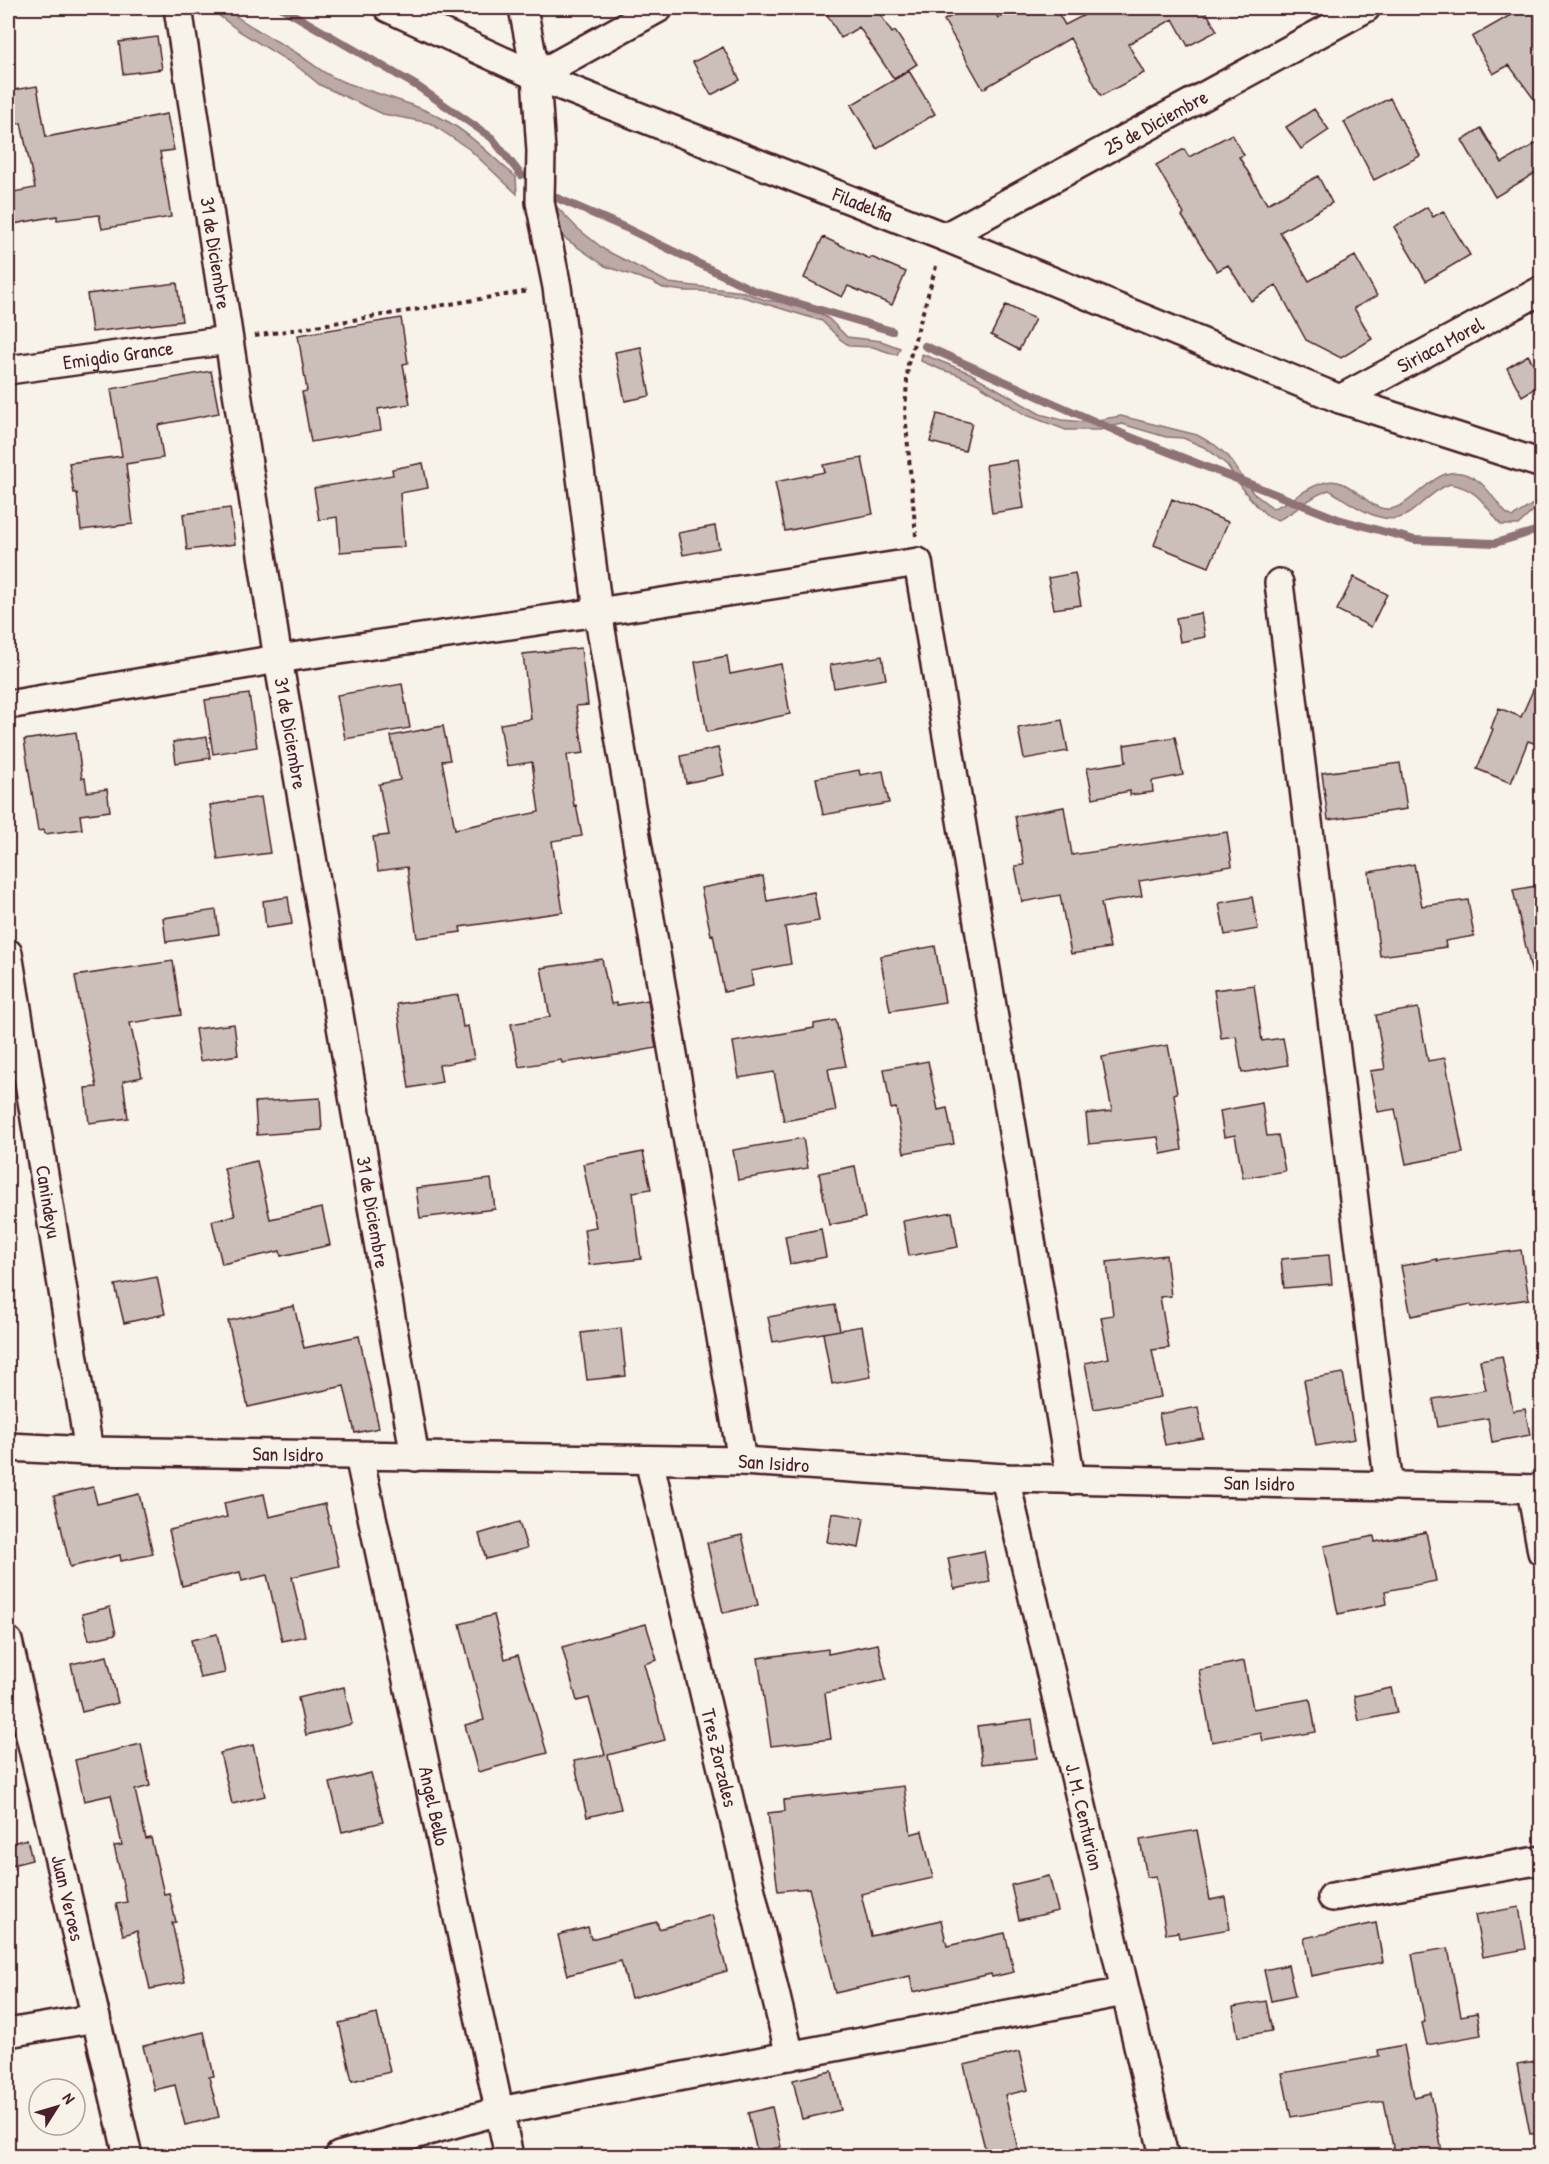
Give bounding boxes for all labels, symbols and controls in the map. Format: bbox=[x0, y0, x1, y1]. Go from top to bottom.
street label: 25 de Diciembre bbox=[1099, 83, 1212, 161]
street label: Filadelfia bbox=[828, 180, 897, 228]
street label: 31 de Diciembre bbox=[194, 195, 238, 311]
street label: Siriaca Morel bbox=[1392, 310, 1489, 379]
street label: Emigdio Grance bbox=[61, 334, 175, 375]
street label: 31 de Diciembre bbox=[268, 675, 314, 791]
street label: 31 de Diciembre bbox=[351, 1154, 396, 1270]
street label: Canindeyu bbox=[30, 1163, 68, 1240]
street label: San Isidro bbox=[252, 1440, 324, 1468]
street label: San Isidro bbox=[737, 1447, 810, 1478]
street label: San Isidro bbox=[1223, 1468, 1295, 1497]
street label: Tres Zorzales bbox=[695, 1706, 745, 1810]
street label: J. M. Centurion bbox=[1059, 1760, 1111, 1873]
street label: Angel Bello bbox=[413, 1764, 456, 1848]
street label: Juan Veroes bbox=[45, 1852, 92, 1944]
north arrow bbox=[27, 2077, 87, 2137]
text: N bbox=[58, 2088, 81, 2108]

